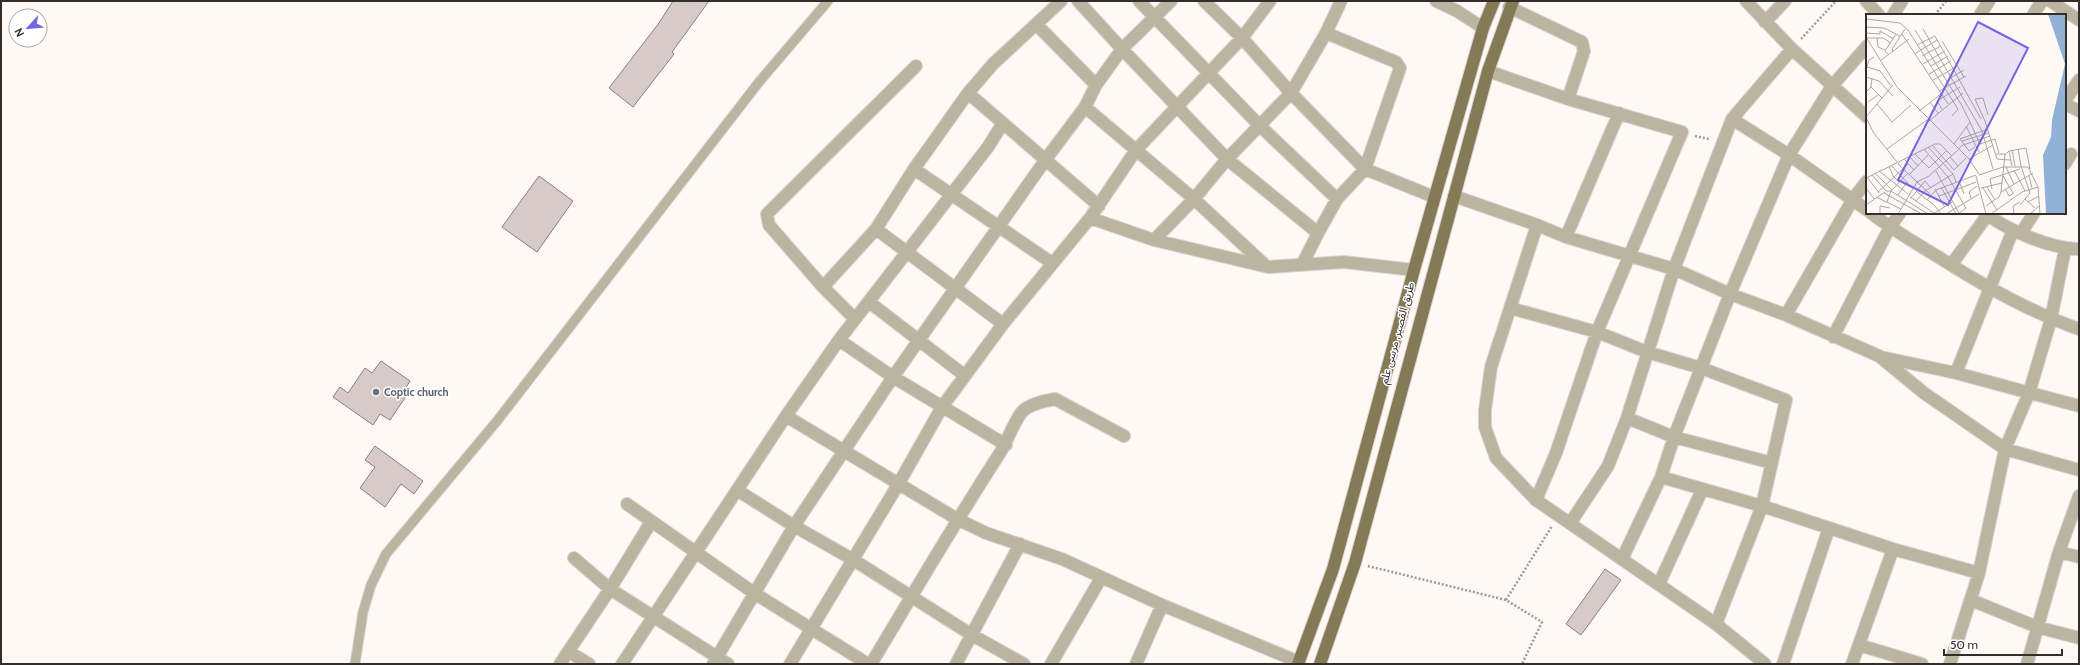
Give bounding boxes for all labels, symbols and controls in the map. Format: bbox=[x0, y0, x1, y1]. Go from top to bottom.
north arrow bbox=[8, 8, 48, 48]
inset map bbox=[1866, 14, 2066, 214]
text: N bbox=[11, 26, 27, 39]
street label: طريق القصير, مرسى علم bbox=[1377, 281, 1419, 386]
place label: Coptic church bbox=[384, 385, 449, 399]
marker: Coptic church bbox=[371, 387, 381, 397]
scale bar bbox=[1944, 631, 2062, 657]
text: 50 m bbox=[1950, 637, 1978, 652]

